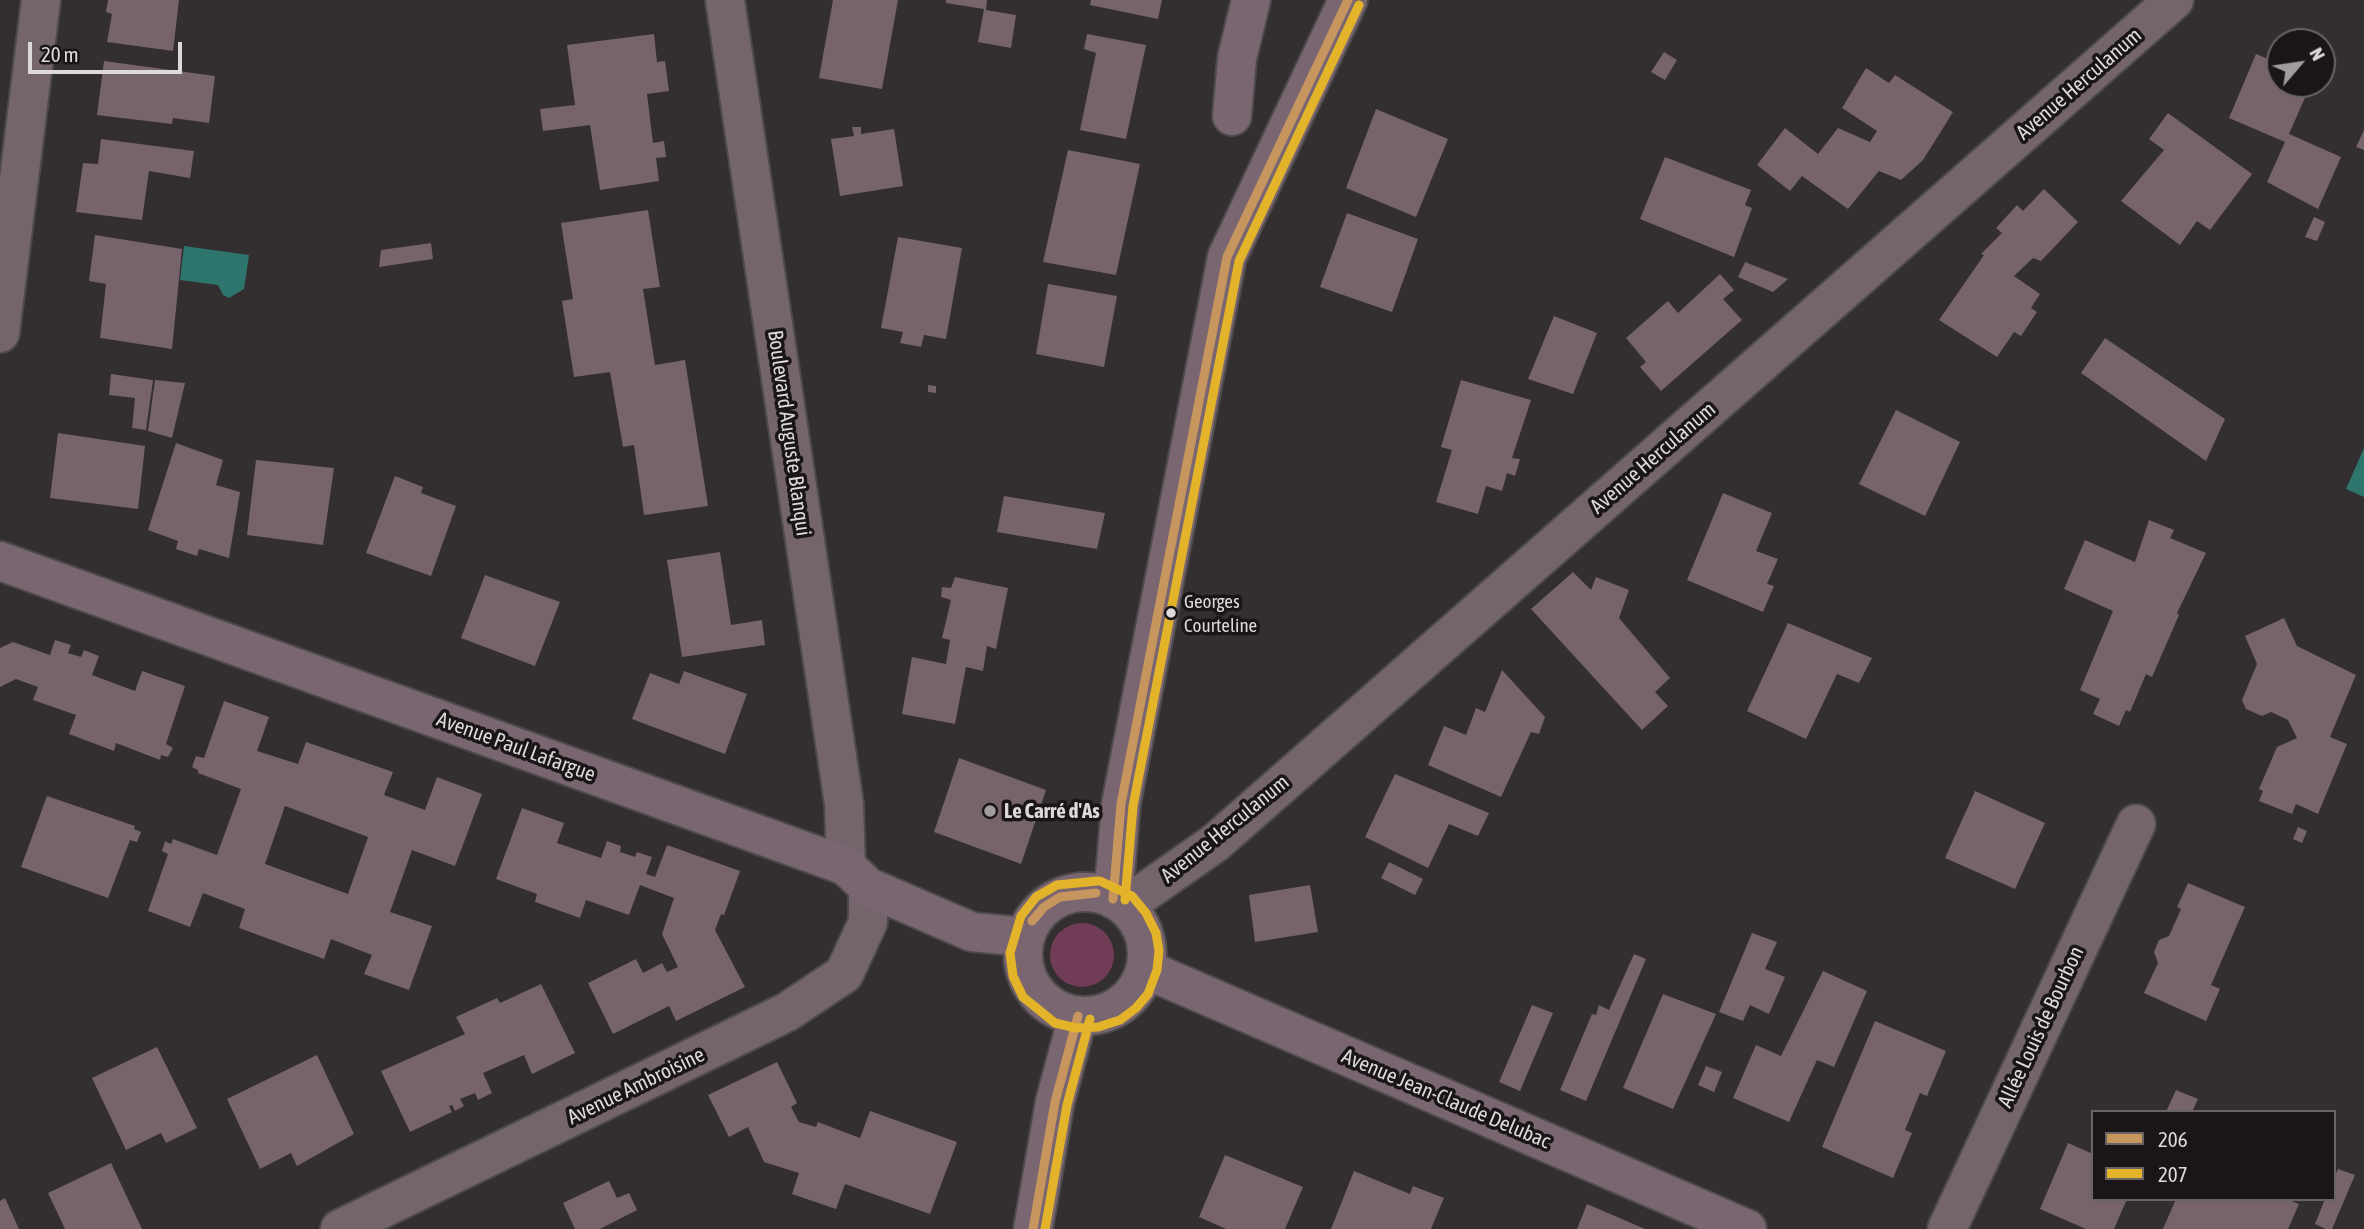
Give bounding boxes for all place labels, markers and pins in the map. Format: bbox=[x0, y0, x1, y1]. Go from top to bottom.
place label: Georges Courteline bbox=[1184, 591, 1257, 635]
marker: Georges Courteline bbox=[1164, 606, 1178, 620]
place label: Le Carré d'As bbox=[1004, 798, 1100, 824]
marker: Le Carré d'As bbox=[982, 803, 998, 819]

